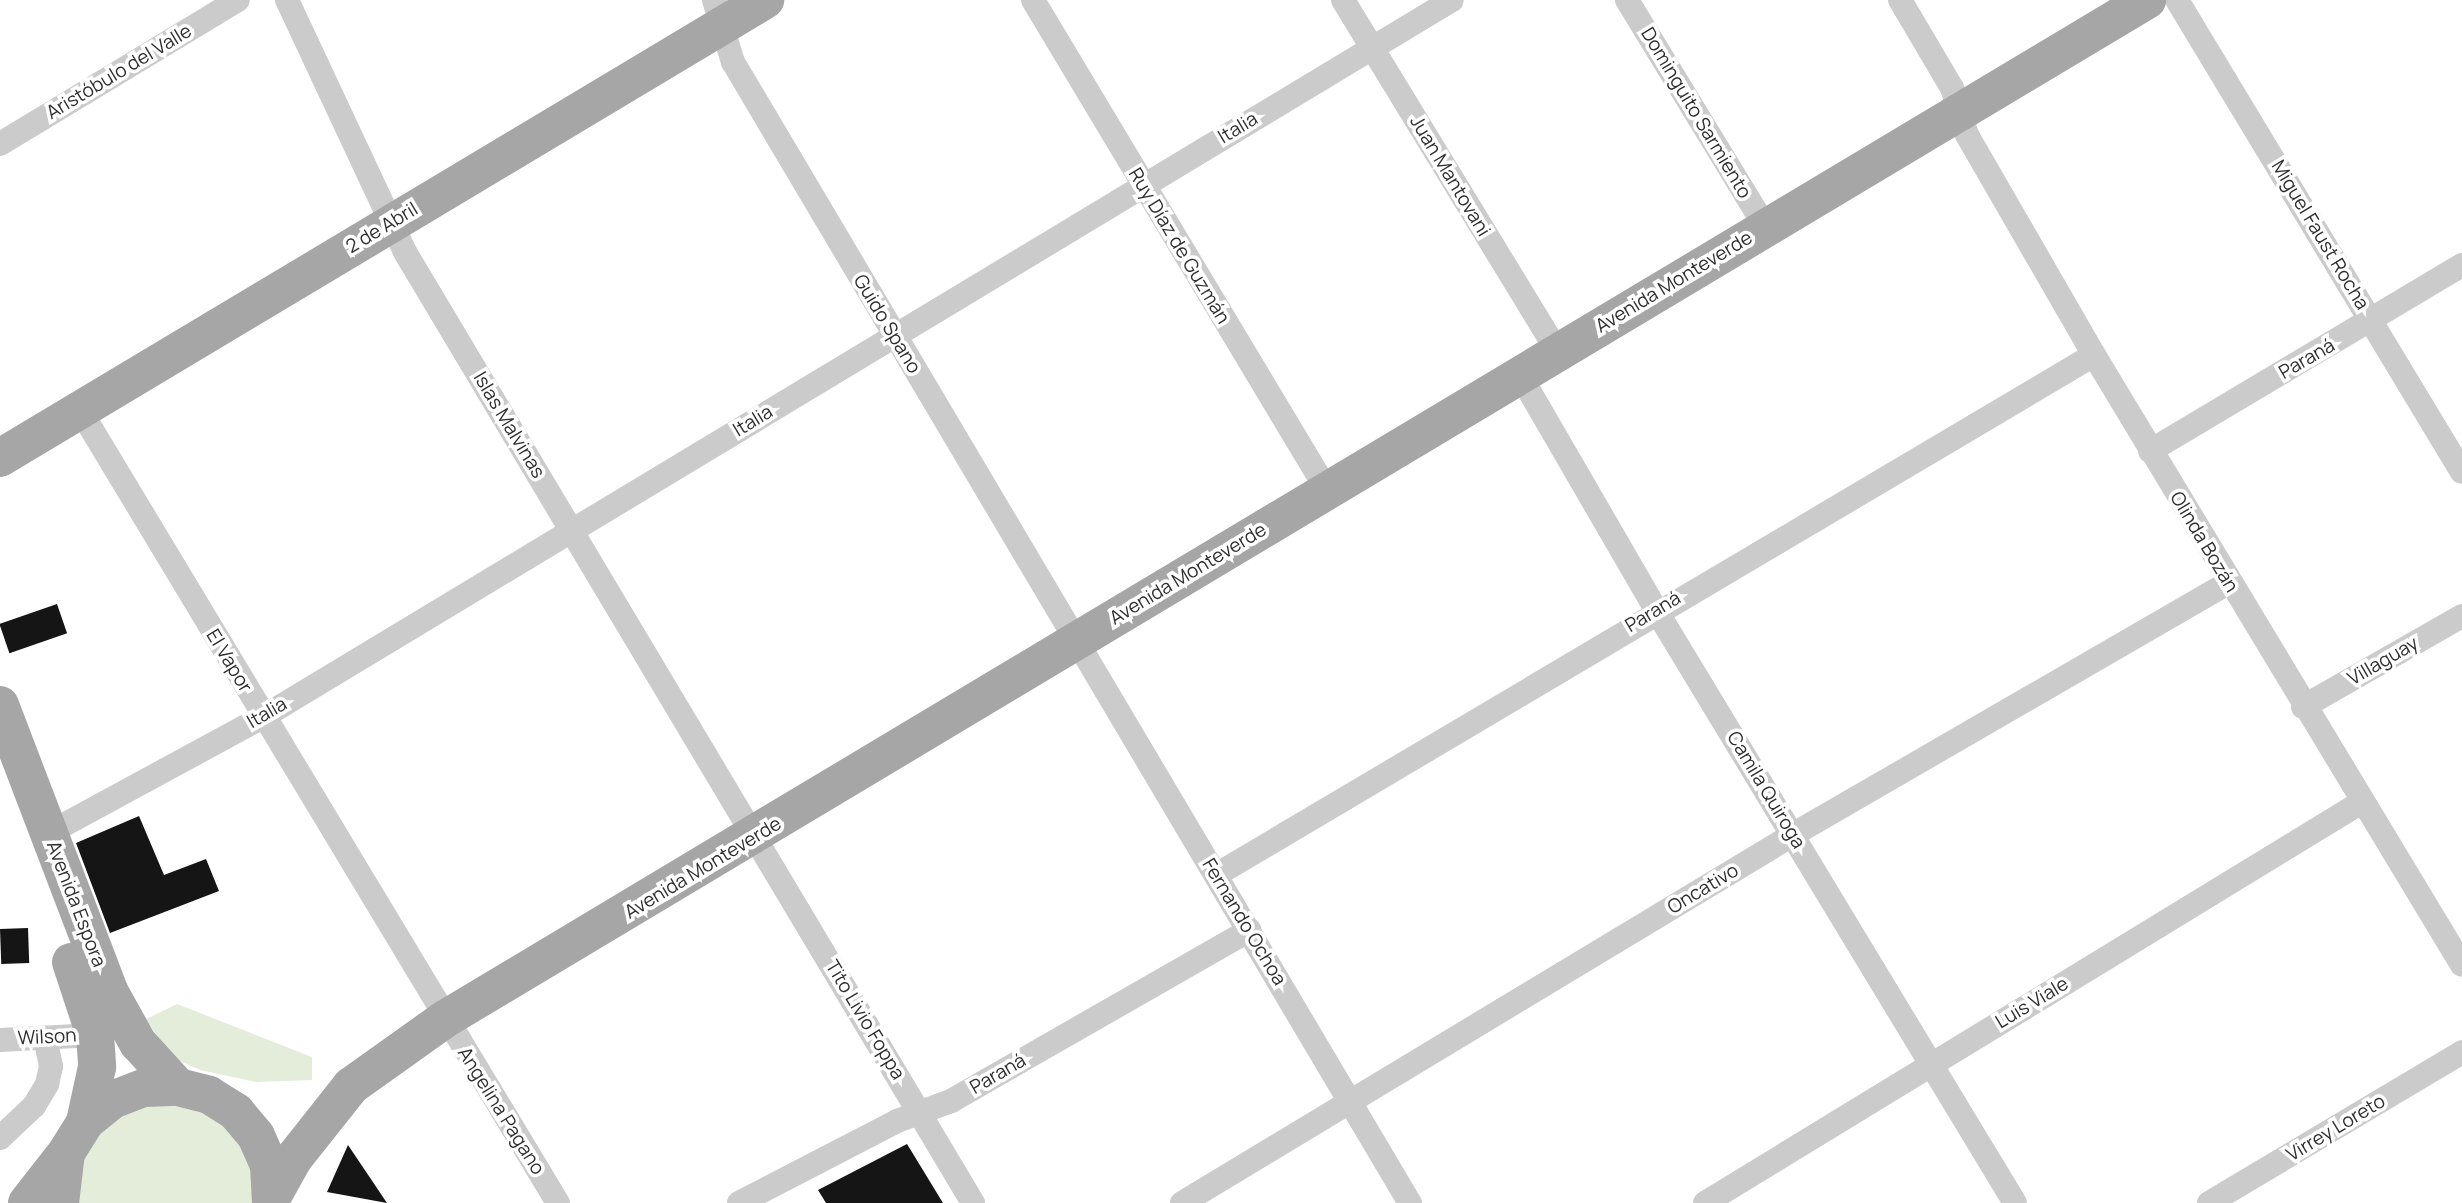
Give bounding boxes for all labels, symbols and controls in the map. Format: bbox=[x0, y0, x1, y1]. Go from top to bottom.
street label: Aristóbulo del Valle bbox=[42, 20, 196, 124]
street label: Dominguito Sarmiento bbox=[1636, 23, 1756, 203]
street label: Italia bbox=[1214, 107, 1262, 149]
street label: Juan Mantovani bbox=[1405, 111, 1495, 241]
street label: Miguel Faust Rocha bbox=[2266, 156, 2374, 314]
street label: Ruy Díaz de Guzmán bbox=[1124, 164, 1234, 328]
street label: 2 de Abril bbox=[342, 198, 422, 258]
street label: Avenida Monteverde bbox=[1592, 226, 1756, 338]
street label: Guido Spano bbox=[849, 270, 925, 378]
street label: Paraná bbox=[2275, 334, 2339, 384]
street label: Islas Malvinas bbox=[468, 368, 550, 482]
street label: Italia bbox=[729, 400, 777, 442]
street label: Olinda Bozán bbox=[2165, 488, 2243, 596]
street label: Avenida Monteverde bbox=[1106, 518, 1270, 630]
street label: Paraná bbox=[1621, 587, 1685, 637]
street label: El Vapor bbox=[201, 625, 257, 697]
street label: Villaguay bbox=[2344, 632, 2422, 690]
street label: Italia bbox=[243, 693, 291, 733]
street label: Camila Quiroga bbox=[1722, 727, 1810, 853]
street label: Avenida Monteverde bbox=[621, 812, 785, 924]
street label: Avenida Espora bbox=[42, 838, 110, 970]
street label: Fernando Ochoa bbox=[1197, 854, 1291, 990]
street label: Oncativo bbox=[1663, 859, 1743, 919]
street label: Tito Livio Foppa bbox=[820, 956, 910, 1084]
street label: Luis Viale bbox=[1991, 972, 2073, 1034]
street label: Wilson bbox=[17, 1024, 77, 1050]
street label: Angelina Pagano bbox=[453, 1043, 549, 1179]
street label: Paraná bbox=[966, 1049, 1030, 1099]
street label: Virrey Loreto bbox=[2283, 1090, 2389, 1166]

